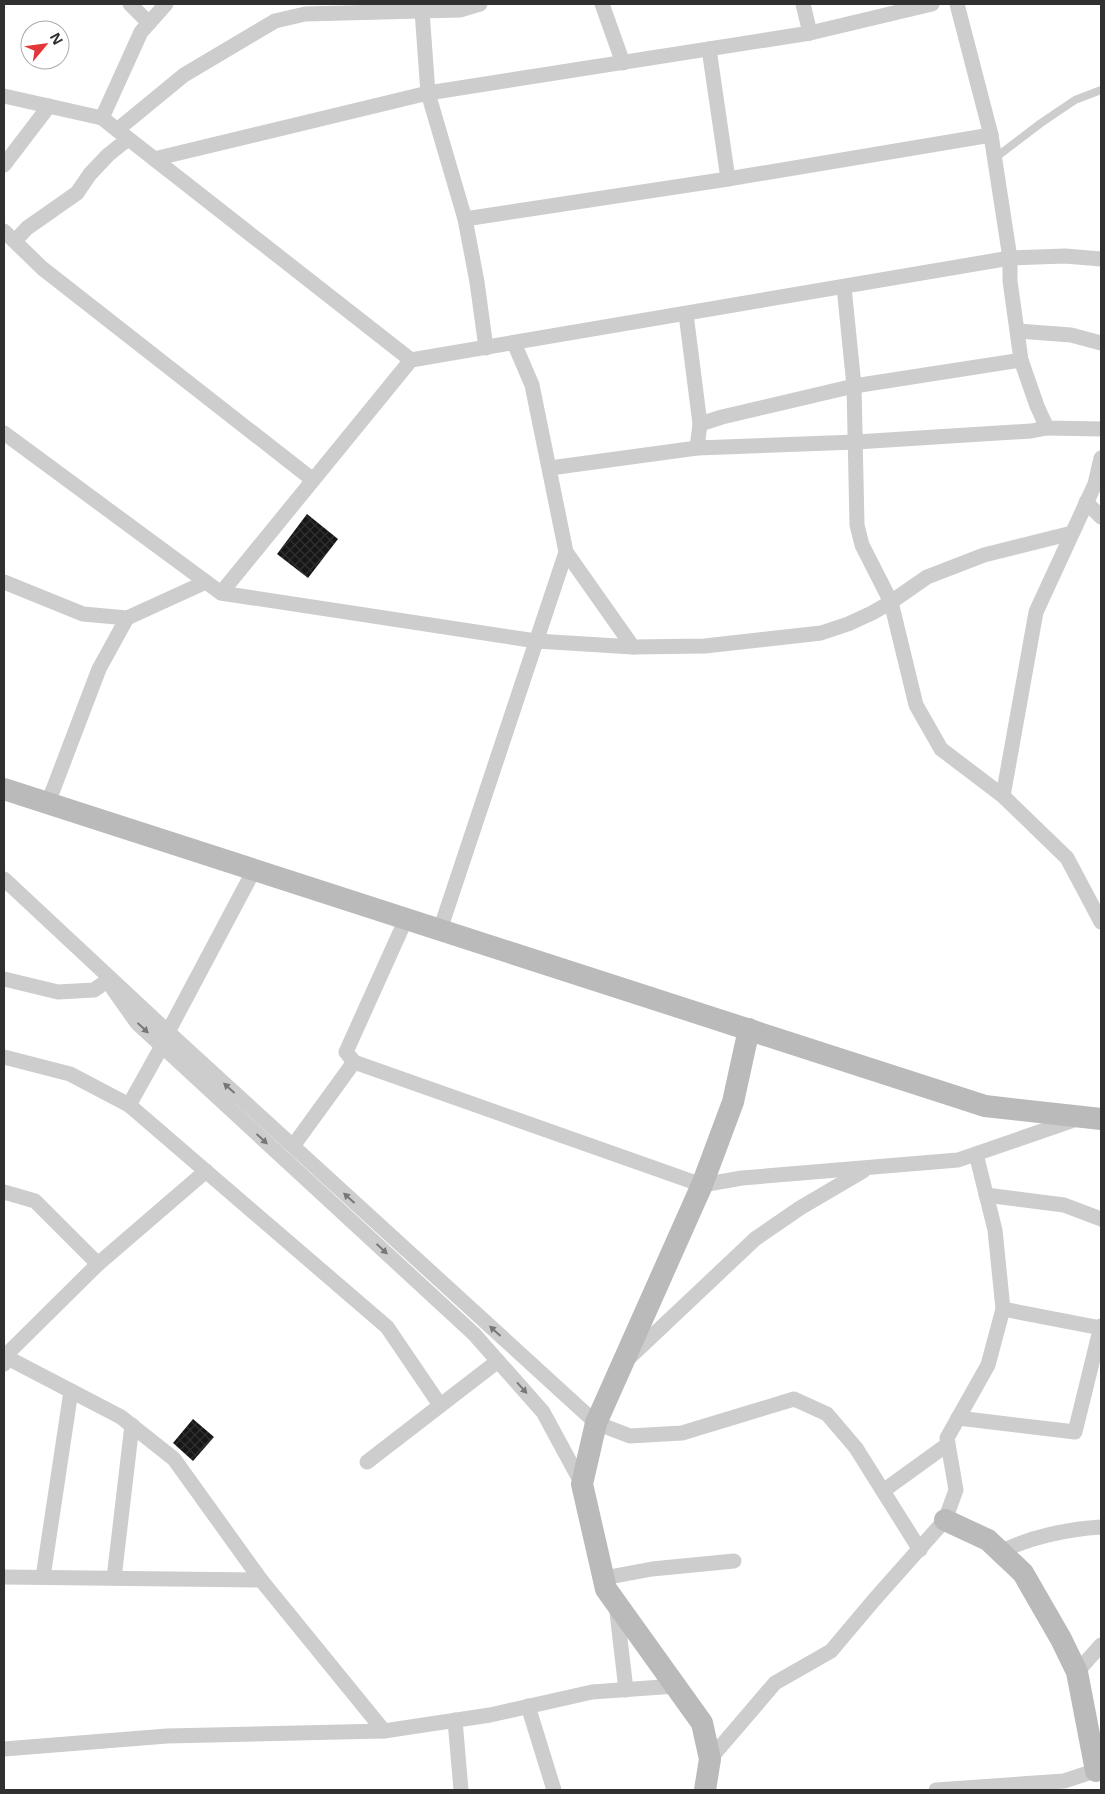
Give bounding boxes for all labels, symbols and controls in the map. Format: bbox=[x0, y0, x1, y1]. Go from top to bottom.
north arrow bbox=[20, 20, 70, 70]
text: N bbox=[46, 29, 68, 48]
one-way arrow bbox=[137, 1022, 149, 1034]
one-way arrow bbox=[224, 1082, 236, 1094]
one-way arrow bbox=[256, 1133, 268, 1145]
one-way arrow bbox=[344, 1192, 356, 1204]
one-way arrow bbox=[375, 1243, 387, 1255]
one-way arrow bbox=[490, 1325, 502, 1337]
one-way arrow bbox=[516, 1381, 528, 1393]

